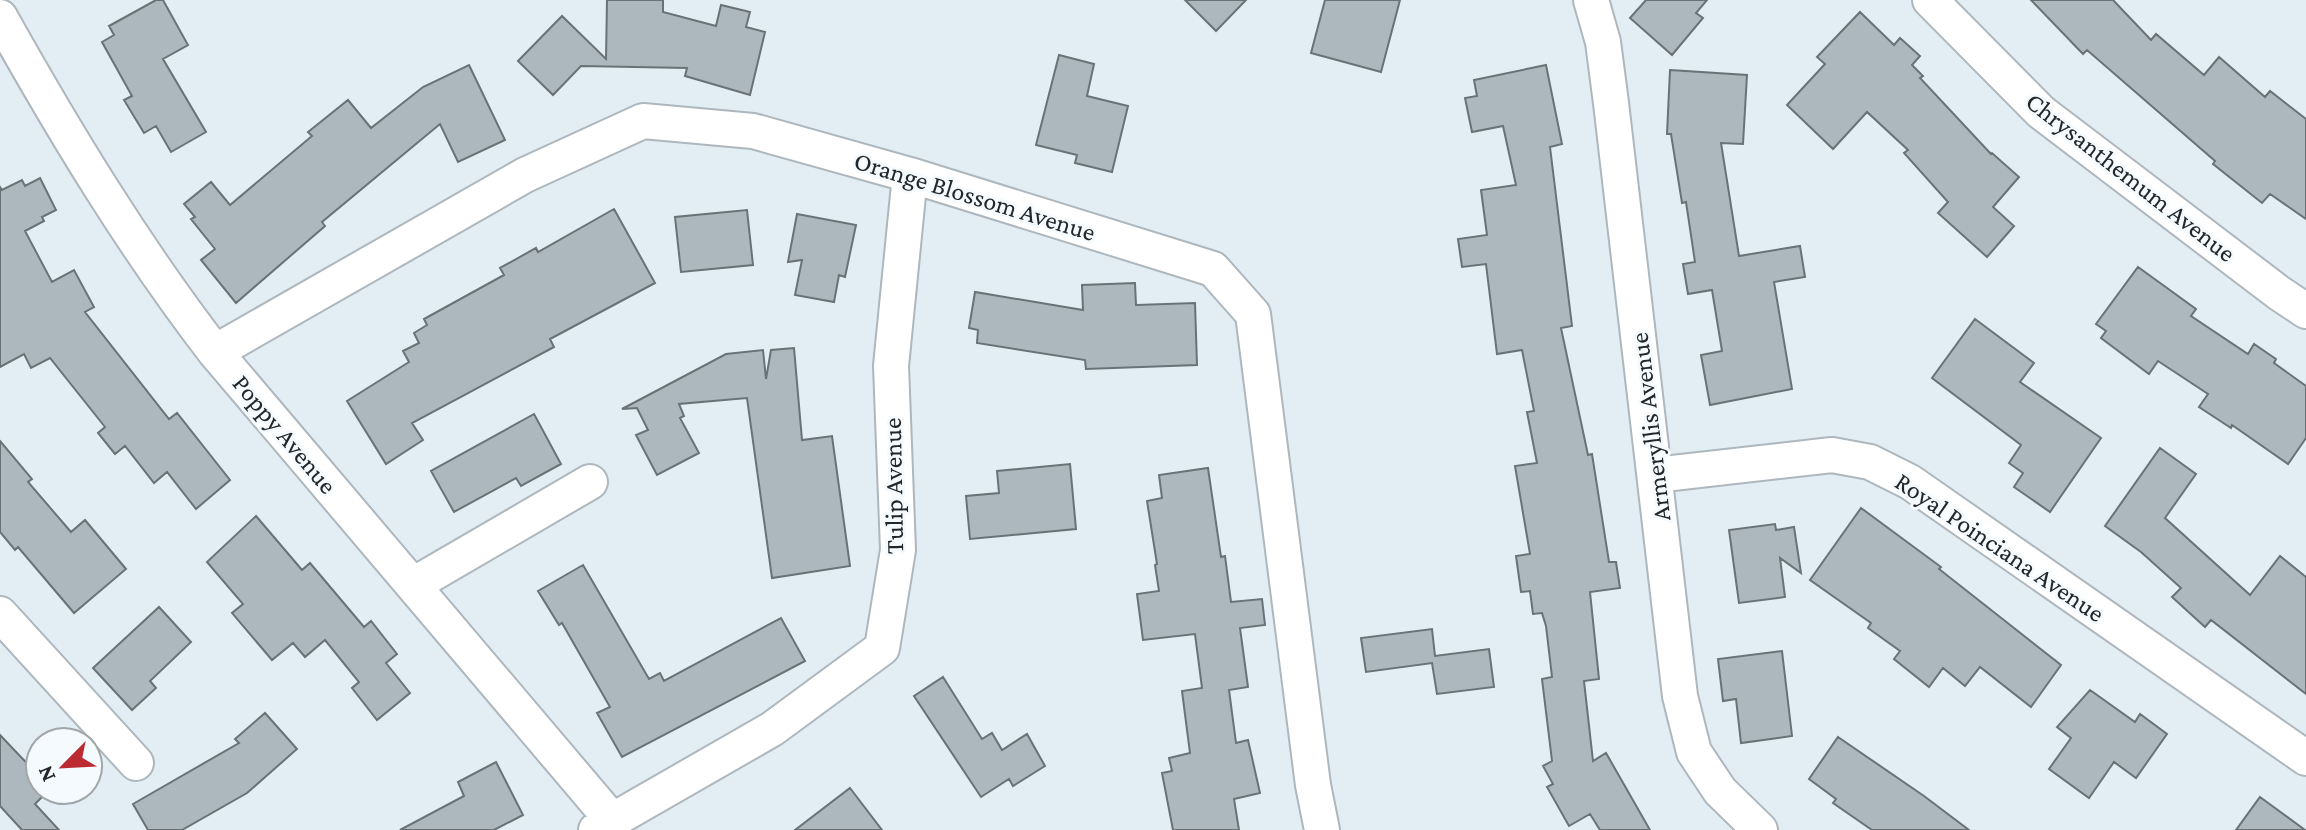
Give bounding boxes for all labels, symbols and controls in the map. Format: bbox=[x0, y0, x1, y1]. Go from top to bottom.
street label: Chrysanthemum Avenue bbox=[2020, 87, 2241, 268]
street label: Orange Blossom Avenue bbox=[851, 146, 1099, 247]
street label: Armeryllis Avenue bbox=[1625, 331, 1676, 523]
street label: Poppy Avenue bbox=[227, 369, 343, 500]
street label: Tulip Avenue bbox=[878, 417, 909, 554]
street label: Royal Poinciana Avenue bbox=[1890, 467, 2110, 628]
north arrow bbox=[24, 726, 104, 806]
text: N bbox=[32, 762, 61, 786]

